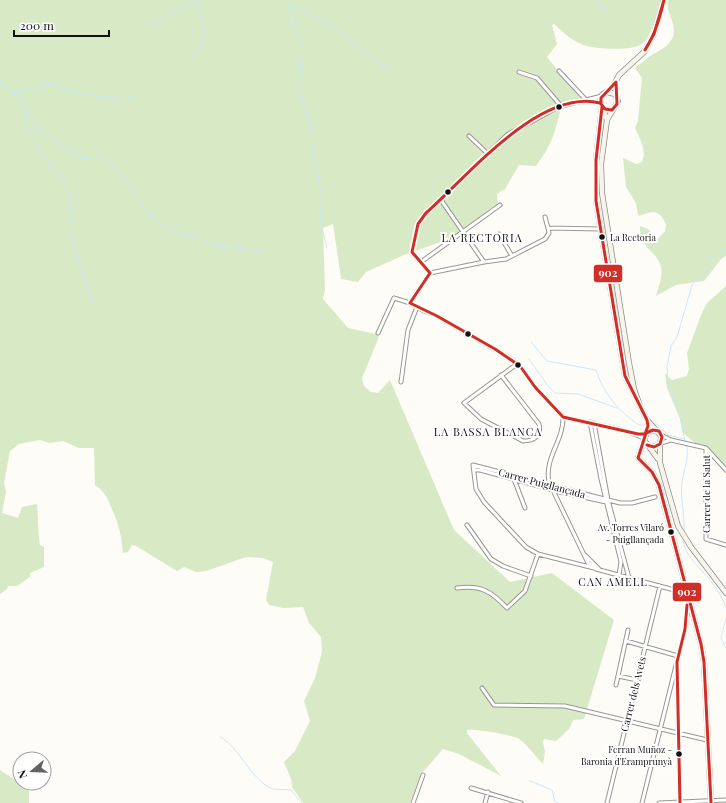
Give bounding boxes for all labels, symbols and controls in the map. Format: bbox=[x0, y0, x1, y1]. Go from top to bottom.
scale bar bbox=[14, 12, 109, 38]
text: 200 m bbox=[20, 17, 54, 33]
unlabelled marker bbox=[554, 102, 564, 112]
unlabelled marker bbox=[443, 187, 453, 197]
district label: LA RECTORIA bbox=[441, 230, 523, 245]
place label: La Rectoria bbox=[610, 231, 656, 243]
marker: La Rectoria bbox=[597, 232, 607, 242]
line badge: 902 bbox=[593, 264, 623, 283]
text: 902 bbox=[599, 265, 618, 280]
unlabelled marker bbox=[463, 329, 473, 339]
unlabelled marker bbox=[513, 360, 523, 370]
district label: LA BASSA BLANCA bbox=[434, 424, 542, 439]
street label: Carrer de la Salut bbox=[699, 454, 713, 533]
street label: Carrer Puigllançada bbox=[497, 465, 587, 501]
place label: Av. Torres Vilaró - Puigllançada bbox=[597, 521, 665, 545]
marker: Av. Torres Vilaró - Puigllançada bbox=[666, 527, 676, 537]
district label: CAN AMELL bbox=[578, 574, 648, 589]
line badge: 902 bbox=[672, 582, 702, 602]
text: 902 bbox=[678, 584, 697, 599]
street label: Carrer dels Avets bbox=[617, 655, 649, 733]
place label: Ferran Muñoz - Baronia d'Eramprunyà bbox=[581, 743, 673, 767]
marker: Ferran Muñoz - Baronia d'Eramprunyà bbox=[674, 749, 684, 759]
north arrow bbox=[12, 751, 52, 791]
text: N bbox=[14, 768, 30, 781]

